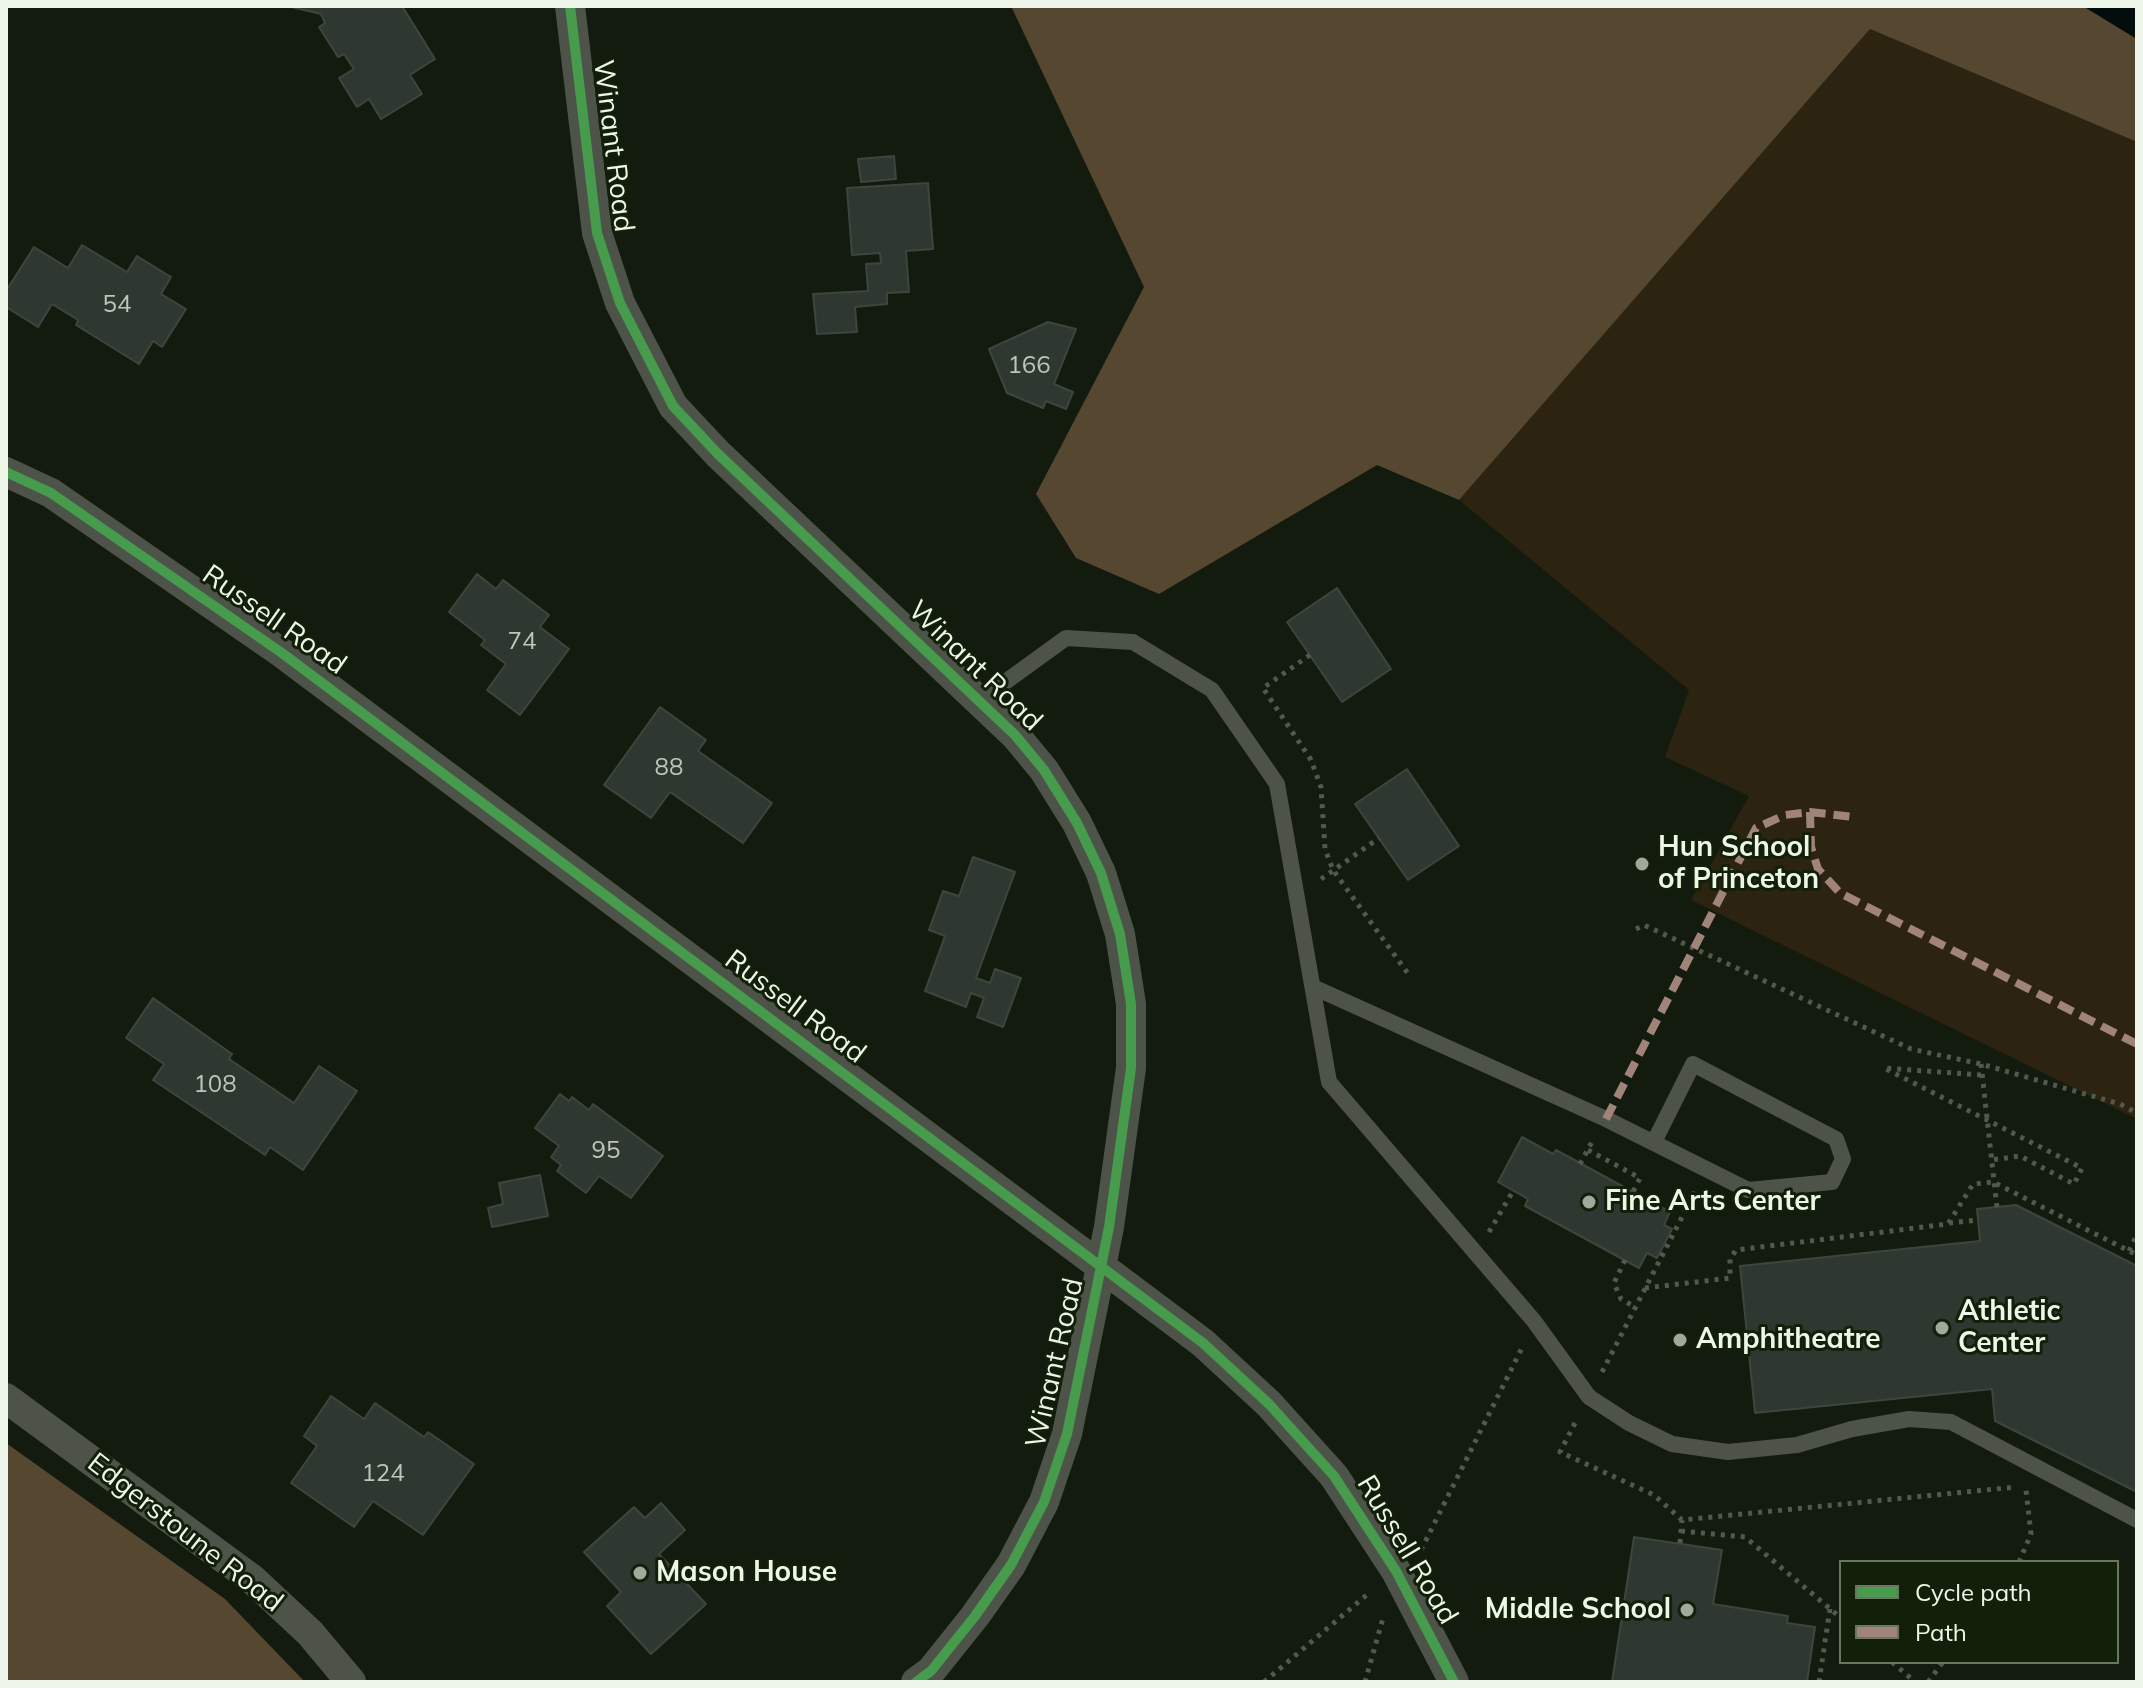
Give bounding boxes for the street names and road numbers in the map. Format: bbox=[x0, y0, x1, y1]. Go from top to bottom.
street label: Winant Road bbox=[586, 58, 640, 234]
street label: Russell Road bbox=[196, 558, 352, 682]
street label: Winant Road bbox=[901, 594, 1049, 738]
street label: Russell Road bbox=[718, 943, 872, 1071]
street label: Winant Road bbox=[1019, 1275, 1091, 1451]
street label: Edgerstoune Road bbox=[81, 1446, 289, 1620]
street label: Russell Road bbox=[1349, 1469, 1465, 1631]

